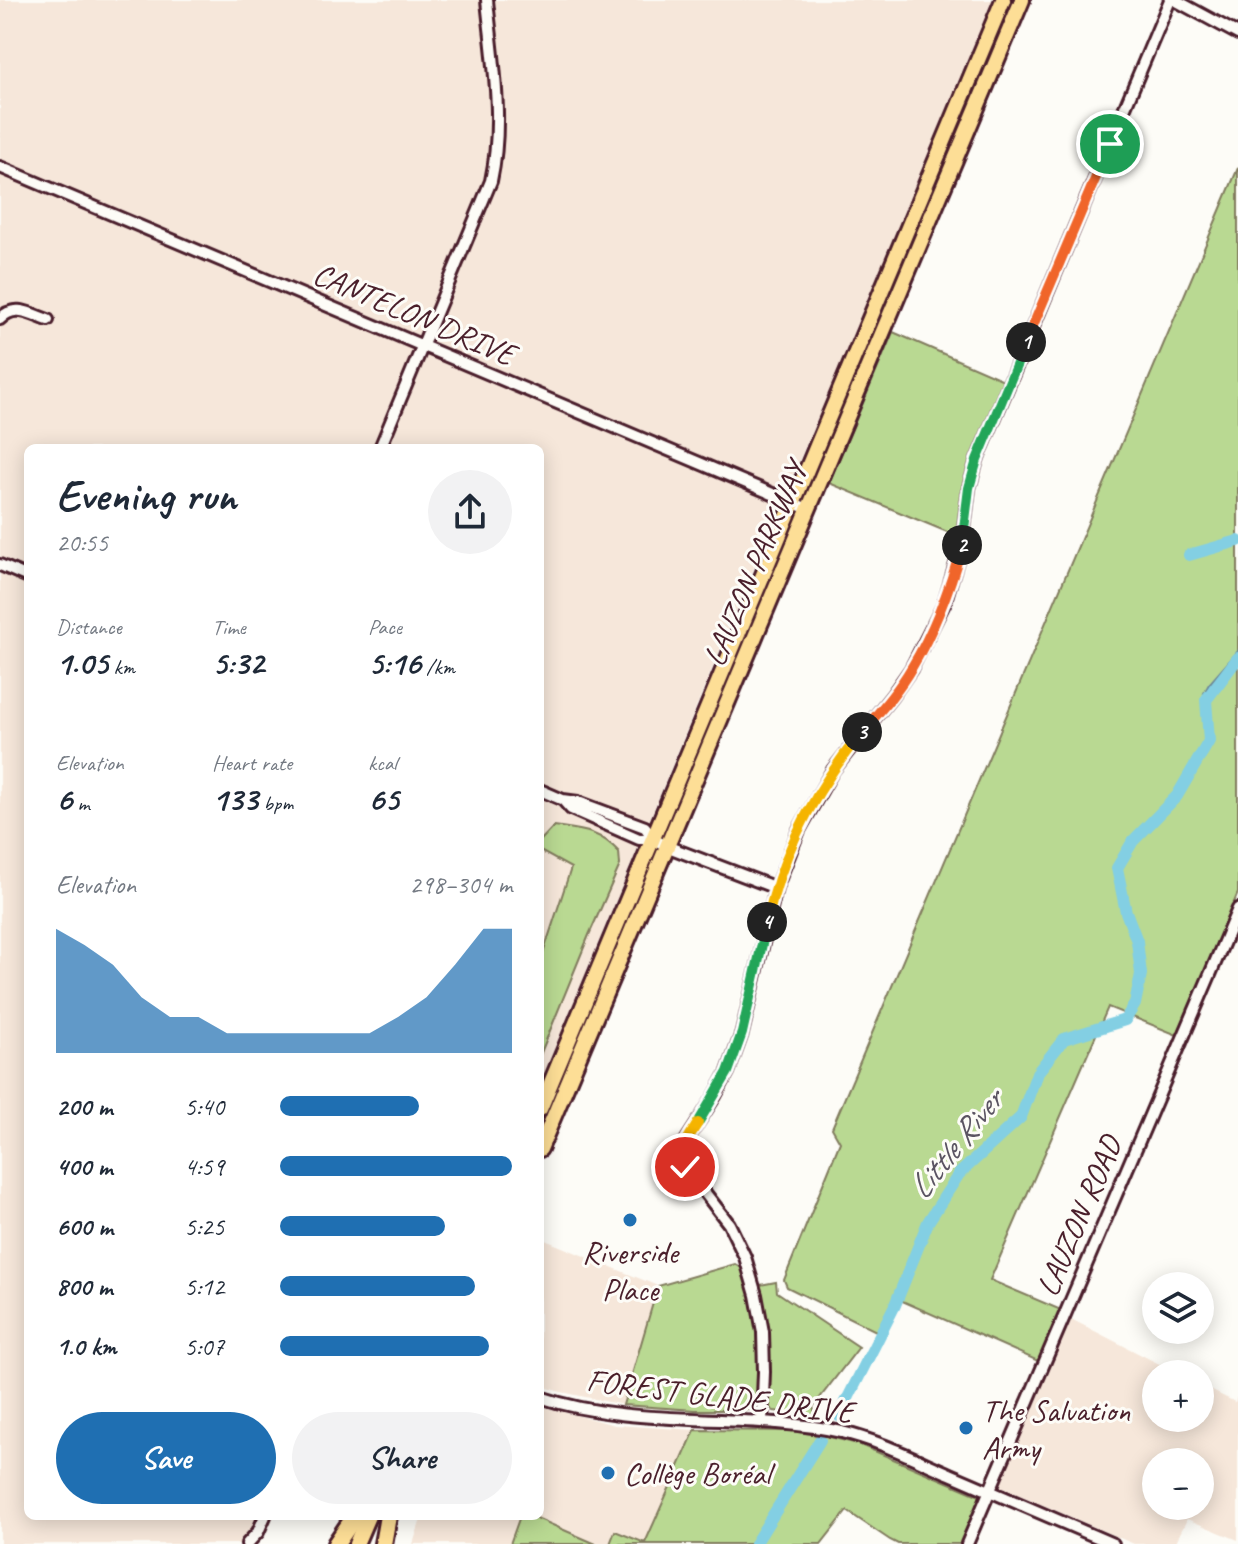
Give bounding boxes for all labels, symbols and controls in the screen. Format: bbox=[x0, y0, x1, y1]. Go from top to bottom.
pin bbox=[1076, 110, 1144, 178]
icon: arrive bbox=[1088, 122, 1132, 166]
street label: CANTELON DRIVE bbox=[307, 253, 525, 377]
pin: 1 bbox=[1006, 322, 1046, 362]
text: 1 bbox=[1021, 328, 1031, 356]
street label: LAUZON PARKWAY bbox=[694, 451, 818, 672]
text: Evening run bbox=[56, 468, 236, 523]
button: share bbox=[428, 470, 512, 554]
pin: 2 bbox=[942, 525, 982, 565]
text: 20:55 bbox=[56, 526, 108, 559]
text: 2 bbox=[957, 531, 967, 559]
text: Distance bbox=[56, 613, 122, 641]
text: Time bbox=[212, 613, 246, 641]
text: Pace bbox=[368, 613, 402, 641]
text: 1.05 bbox=[56, 641, 108, 684]
text: 5:32 bbox=[212, 641, 264, 684]
text: 5:16 bbox=[368, 641, 421, 684]
text: km bbox=[108, 653, 135, 681]
text: /km bbox=[421, 653, 455, 681]
pin: 3 bbox=[842, 712, 882, 752]
text: 3 bbox=[857, 718, 867, 746]
text: Elevation bbox=[56, 749, 124, 777]
text: Heart rate bbox=[212, 749, 292, 777]
text: kcal bbox=[368, 749, 397, 777]
text: 6 bbox=[56, 777, 72, 820]
text: 133 bbox=[212, 777, 258, 820]
text: 65 bbox=[368, 777, 399, 820]
text: m bbox=[72, 789, 90, 817]
text: bpm bbox=[258, 789, 293, 817]
text: Elevation bbox=[56, 868, 136, 901]
text: 298–304 m bbox=[409, 868, 512, 901]
pin: 4 bbox=[747, 902, 787, 942]
text: 4 bbox=[762, 908, 772, 936]
water label: Little River bbox=[898, 1077, 1015, 1207]
text: 200 m bbox=[56, 1090, 112, 1123]
text: 5:40 bbox=[184, 1090, 224, 1123]
street label: LAUZON ROAD bbox=[1027, 1127, 1132, 1302]
pin bbox=[651, 1133, 719, 1201]
icon: check bbox=[663, 1145, 707, 1189]
text: 400 m bbox=[56, 1150, 112, 1183]
text: 4:59 bbox=[184, 1150, 224, 1183]
text: 600 m bbox=[56, 1210, 113, 1243]
text: 5:25 bbox=[184, 1210, 224, 1243]
marker: Riverside Place bbox=[621, 1211, 639, 1229]
place label: Riverside Place bbox=[582, 1232, 681, 1310]
text: 800 m bbox=[56, 1270, 112, 1303]
text: 5:12 bbox=[184, 1270, 224, 1303]
map controls bbox=[1142, 1272, 1214, 1520]
button: layers bbox=[1142, 1272, 1214, 1344]
text: 1.0 km bbox=[56, 1330, 116, 1363]
text: 5:07 bbox=[184, 1330, 224, 1363]
street label: FOREST GLADE DRIVE bbox=[584, 1359, 860, 1433]
button: + bbox=[1142, 1360, 1214, 1432]
place label: The Salvation Army bbox=[982, 1390, 1131, 1468]
button: Save bbox=[56, 1412, 276, 1504]
button: Share bbox=[292, 1412, 512, 1504]
marker: The Salvation Army bbox=[957, 1419, 975, 1437]
button: − bbox=[1142, 1448, 1214, 1520]
place label: Collège Boréal bbox=[624, 1453, 776, 1494]
marker: Collège Boréal bbox=[599, 1464, 617, 1482]

